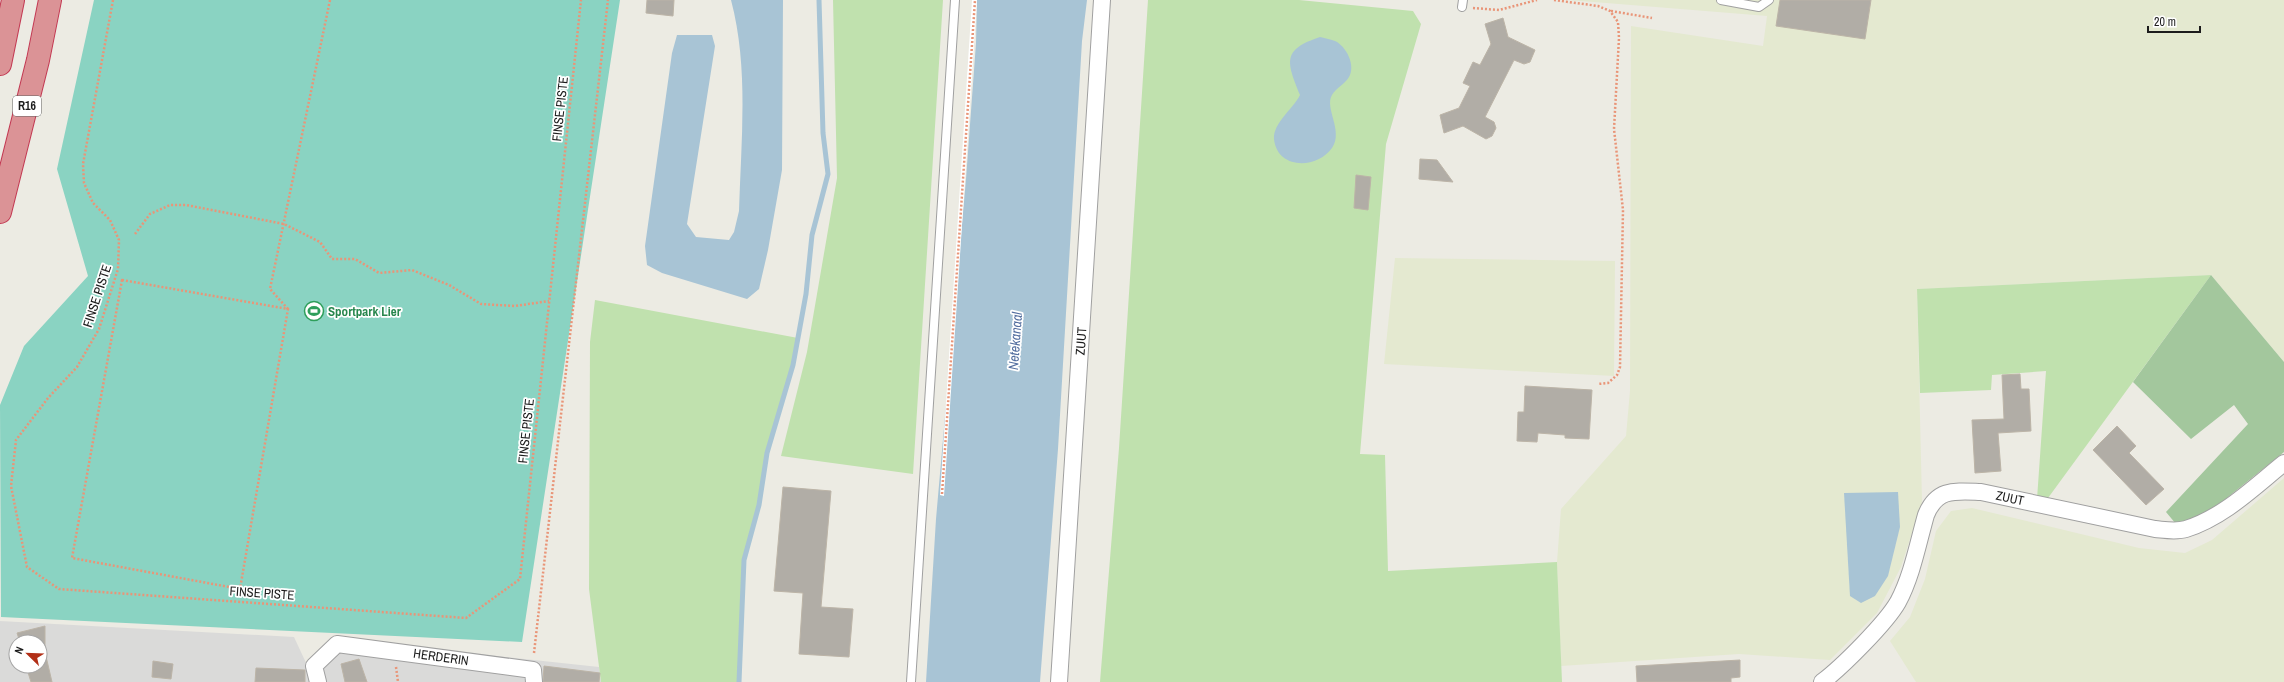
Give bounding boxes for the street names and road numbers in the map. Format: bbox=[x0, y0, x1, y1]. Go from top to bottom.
street label: FINSE PISTE bbox=[548, 76, 572, 142]
road number: R16 bbox=[13, 96, 41, 116]
street label: FINSE PISTE bbox=[79, 262, 115, 330]
street label: ZUUT bbox=[1072, 326, 1091, 356]
street label: FINSE PISTE bbox=[514, 398, 538, 464]
street label: ZUUT bbox=[1994, 487, 2026, 509]
street label: FINSE PISTE bbox=[229, 582, 295, 604]
street label: HERDERIN bbox=[412, 645, 470, 669]

